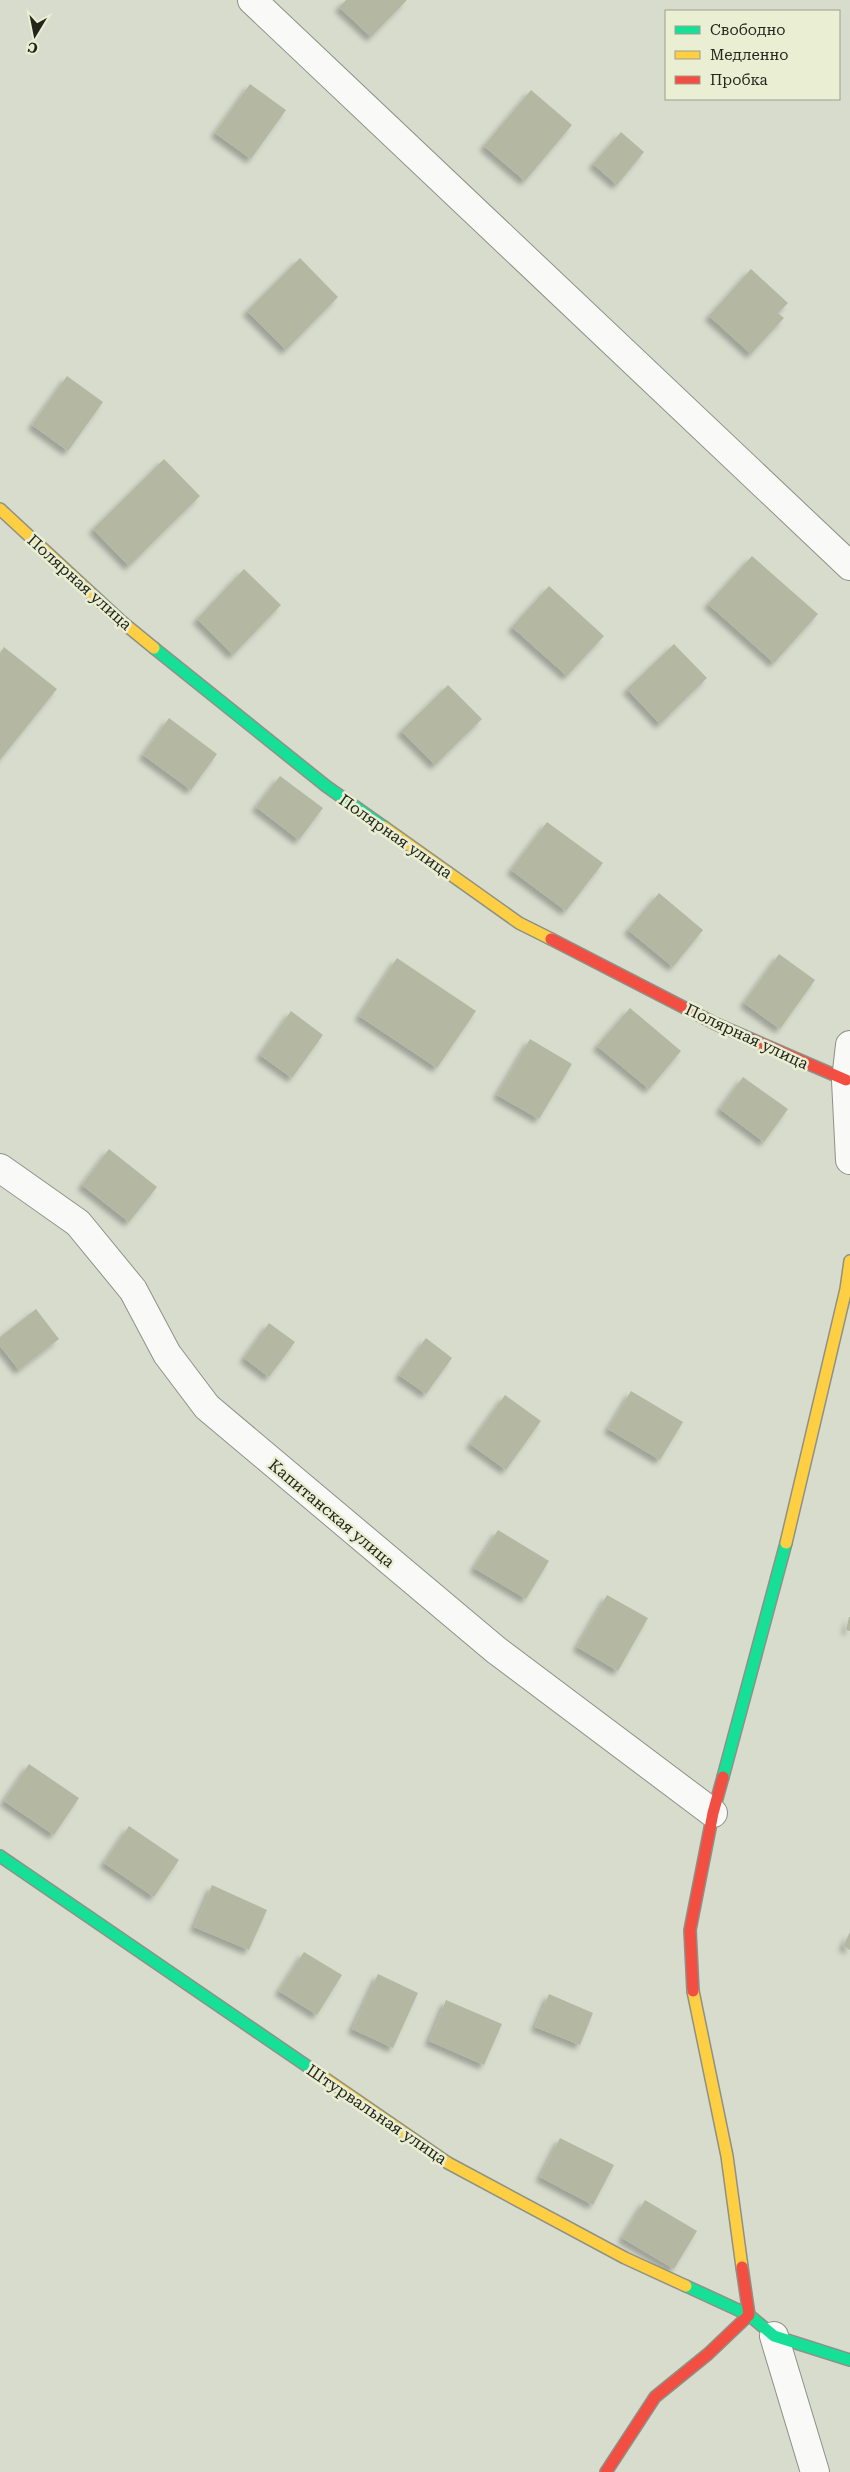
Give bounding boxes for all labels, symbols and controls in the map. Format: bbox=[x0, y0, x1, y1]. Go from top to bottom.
north arrow bbox=[10, 10, 60, 60]
legend bbox=[665, 10, 840, 100]
text: Свободно bbox=[710, 21, 785, 39]
text: С bbox=[26, 39, 39, 57]
text: Медленно bbox=[710, 46, 789, 64]
text: Пробка bbox=[710, 71, 768, 89]
street label: Полярная улица bbox=[24, 531, 136, 634]
street label: Полярная улица bbox=[336, 790, 456, 883]
street label: Полярная улица bbox=[682, 1000, 812, 1073]
street label: Капитанская улица bbox=[265, 1455, 399, 1572]
street label: Штурвальная улица bbox=[303, 2060, 451, 2169]

